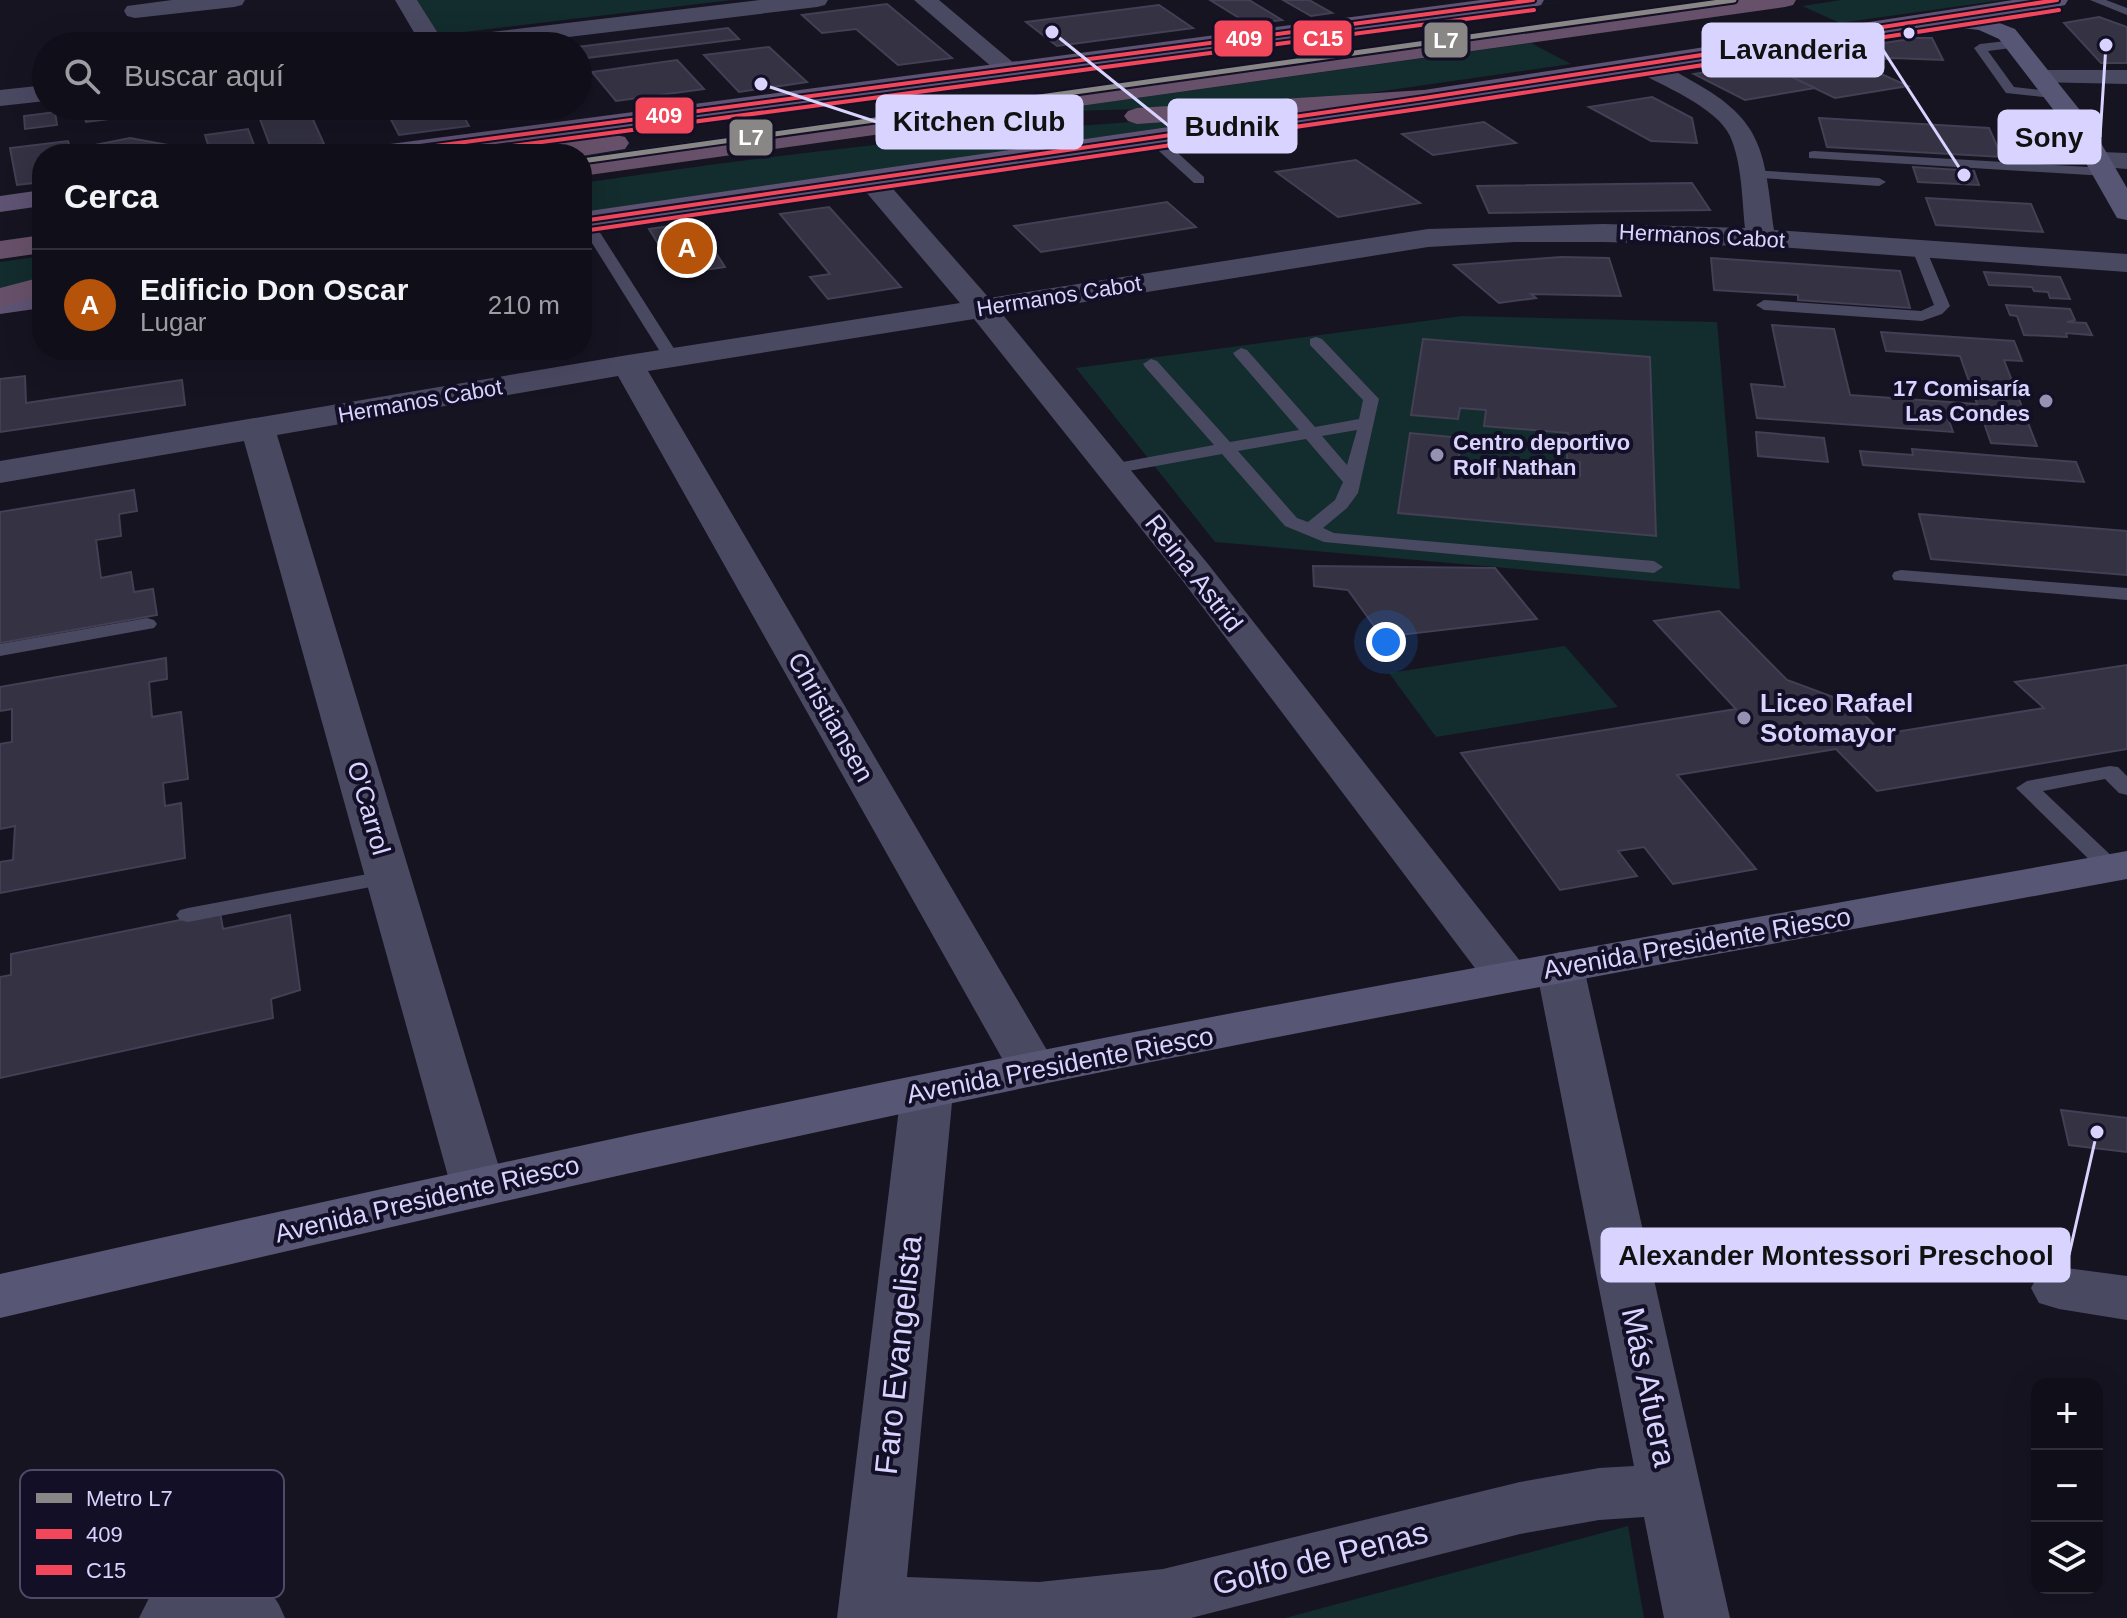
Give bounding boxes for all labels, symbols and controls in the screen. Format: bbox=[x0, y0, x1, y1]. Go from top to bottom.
line badge: 409 bbox=[1213, 19, 1274, 58]
line badge: C15 bbox=[1292, 19, 1353, 57]
line badge: L7 bbox=[1423, 21, 1469, 59]
callout: Lavanderia bbox=[1703, 24, 1883, 76]
unlabelled marker bbox=[1901, 25, 1917, 41]
text: 409 bbox=[1226, 26, 1262, 51]
text: C15 bbox=[1303, 26, 1343, 51]
text: L7 bbox=[1433, 28, 1459, 53]
search box bbox=[32, 32, 592, 120]
text: Lavanderia bbox=[1719, 34, 1867, 65]
icon: search bbox=[60, 54, 104, 98]
text: Buscar aquí bbox=[124, 59, 284, 92]
line badge: 409 bbox=[634, 96, 695, 135]
callout: Kitchen Club bbox=[877, 96, 1082, 148]
callout: Budnik bbox=[1169, 100, 1296, 152]
text: 409 bbox=[646, 103, 682, 128]
text: Kitchen Club bbox=[893, 106, 1065, 137]
text: Budnik bbox=[1185, 111, 1280, 142]
callout: Sony bbox=[1999, 111, 2100, 163]
line badge: L7 bbox=[728, 118, 774, 157]
text: Sony bbox=[2015, 122, 2084, 153]
text: L7 bbox=[738, 125, 764, 150]
text: Cerca bbox=[64, 177, 159, 215]
pin: A bbox=[661, 218, 713, 278]
street label: Hermanos Cabot bbox=[1618, 219, 1786, 253]
street label: Hermanos Cabot bbox=[975, 271, 1143, 321]
text: Edificio Don Oscar bbox=[140, 273, 408, 306]
text: A bbox=[81, 290, 99, 320]
text: 210 m bbox=[488, 290, 560, 320]
text: Lugar bbox=[140, 307, 207, 337]
street label: Hermanos Cabot bbox=[336, 374, 504, 428]
place label: 17 Comisaría Las Condes bbox=[1893, 376, 2031, 426]
marker: 17 Comisaría Las Condes bbox=[2037, 392, 2055, 410]
place label: Centro deportivo Rolf Nathan bbox=[1453, 430, 1630, 480]
marker: Centro deportivo Rolf Nathan bbox=[1428, 446, 1446, 464]
street label: Reina Astrid bbox=[1139, 509, 1249, 637]
your location bbox=[1366, 622, 1406, 662]
street label: Christiansen bbox=[782, 647, 880, 787]
place label: Liceo Rafael Sotomayor bbox=[1760, 688, 1913, 748]
marker: Liceo Rafael Sotomayor bbox=[1735, 709, 1753, 727]
street label: O'Carrol bbox=[341, 758, 397, 858]
street label: Avenida Presidente Riesco bbox=[1541, 901, 1853, 985]
street label: Avenida Presidente Riesco bbox=[904, 1021, 1216, 1109]
street label: Avenida Presidente Riesco bbox=[272, 1149, 582, 1249]
callout: Alexander Montessori Preschool bbox=[1602, 1229, 2069, 1281]
street label: Faro Evangelista bbox=[868, 1234, 928, 1476]
text: Alexander Montessori Preschool bbox=[1618, 1240, 2054, 1271]
street label: Más Afuera bbox=[1615, 1304, 1683, 1470]
map controls bbox=[2031, 1378, 2103, 1594]
button: + bbox=[2031, 1378, 2103, 1450]
button: − bbox=[2031, 1450, 2103, 1522]
legend bbox=[20, 1470, 284, 1598]
text: Metro L7 bbox=[86, 1486, 173, 1511]
street label: Golfo de Penas bbox=[1209, 1514, 1431, 1602]
text: 409 bbox=[86, 1522, 123, 1547]
button: layers bbox=[2031, 1522, 2103, 1594]
text: C15 bbox=[86, 1558, 126, 1583]

